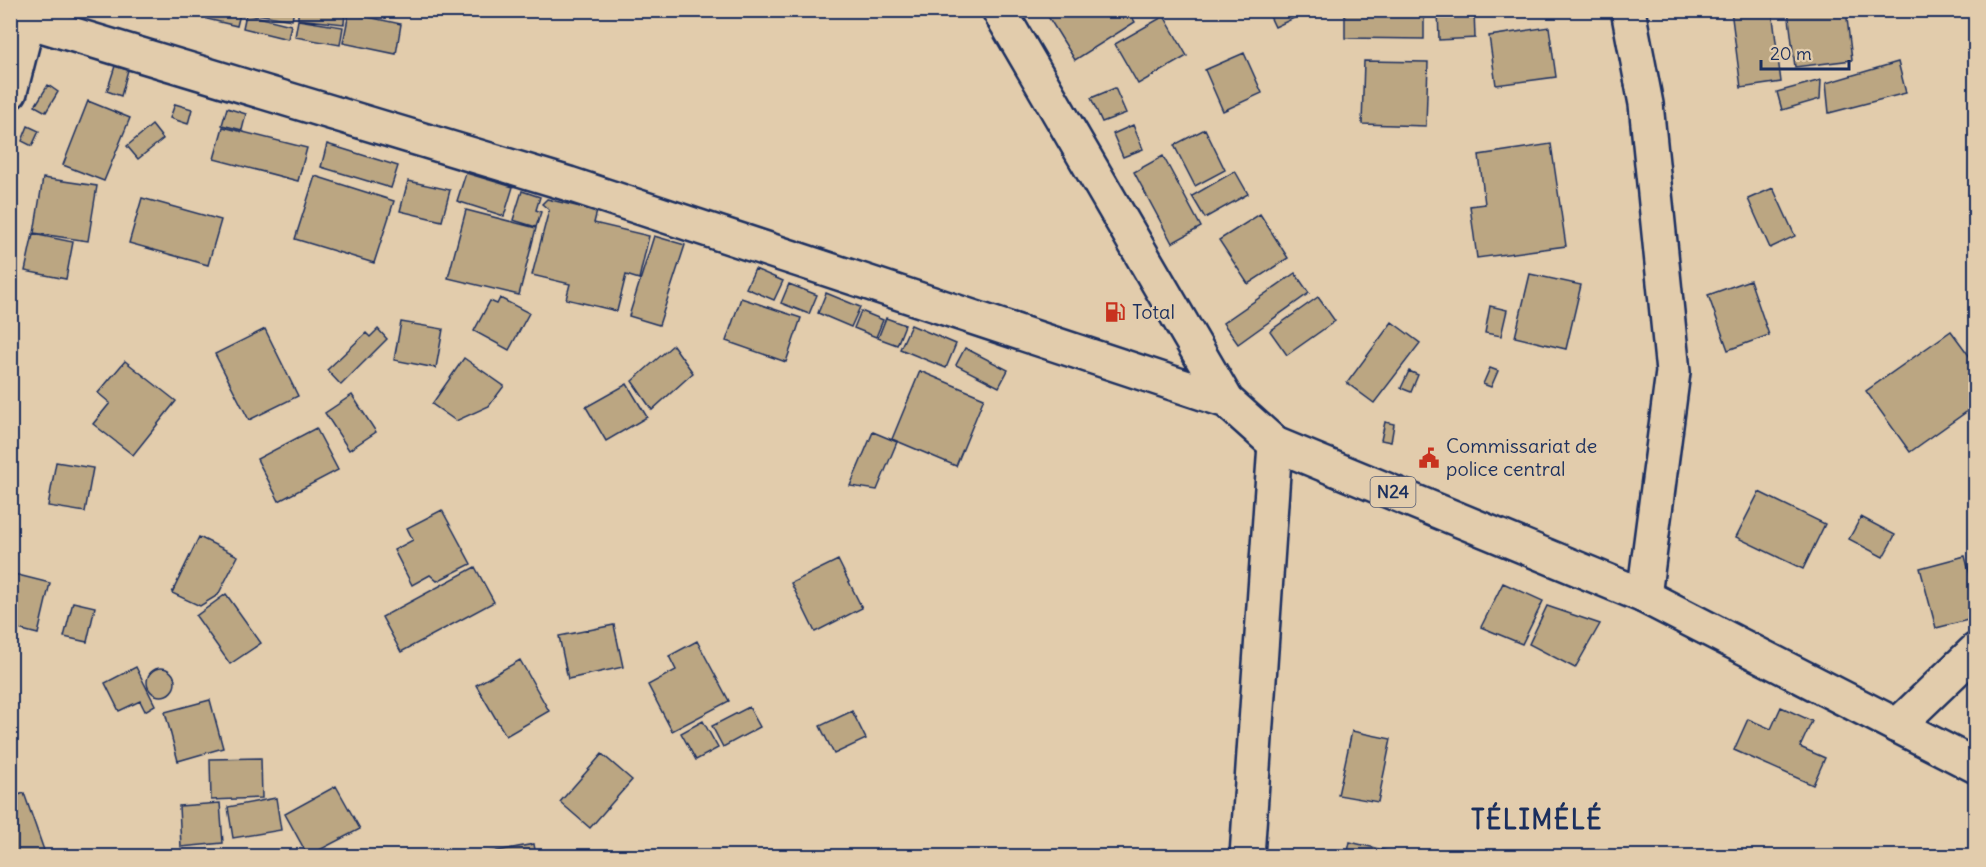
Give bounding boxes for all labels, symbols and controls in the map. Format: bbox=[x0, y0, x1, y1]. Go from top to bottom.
scale bar bbox=[1761, 33, 1850, 71]
text: 20 m bbox=[1770, 42, 1812, 65]
place label: Total bbox=[1132, 299, 1175, 324]
fuel station icon: Total bbox=[1103, 300, 1127, 324]
place label: Commissariat de police central bbox=[1446, 433, 1597, 481]
public building icon: Commissariat de police central bbox=[1417, 446, 1441, 470]
road number: N24 bbox=[1370, 477, 1416, 507]
district label: TÉLIMÉLÉ bbox=[1471, 802, 1603, 836]

